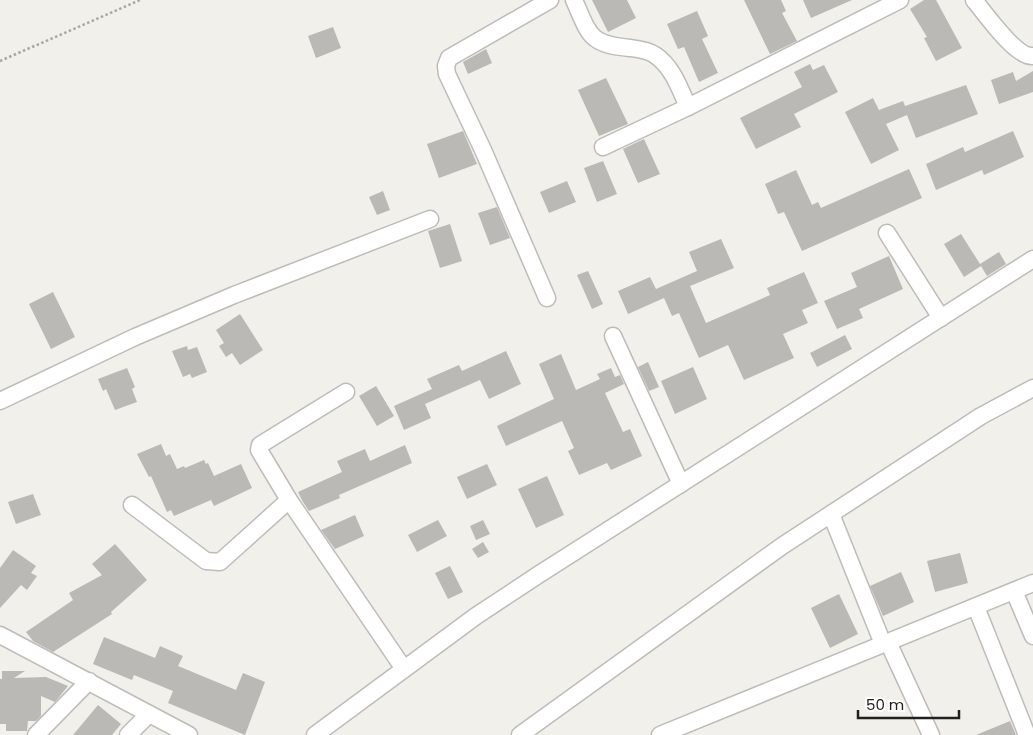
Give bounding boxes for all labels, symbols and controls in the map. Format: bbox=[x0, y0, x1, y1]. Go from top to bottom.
scale bar bbox=[858, 688, 959, 720]
text: 50 m bbox=[866, 694, 904, 715]

